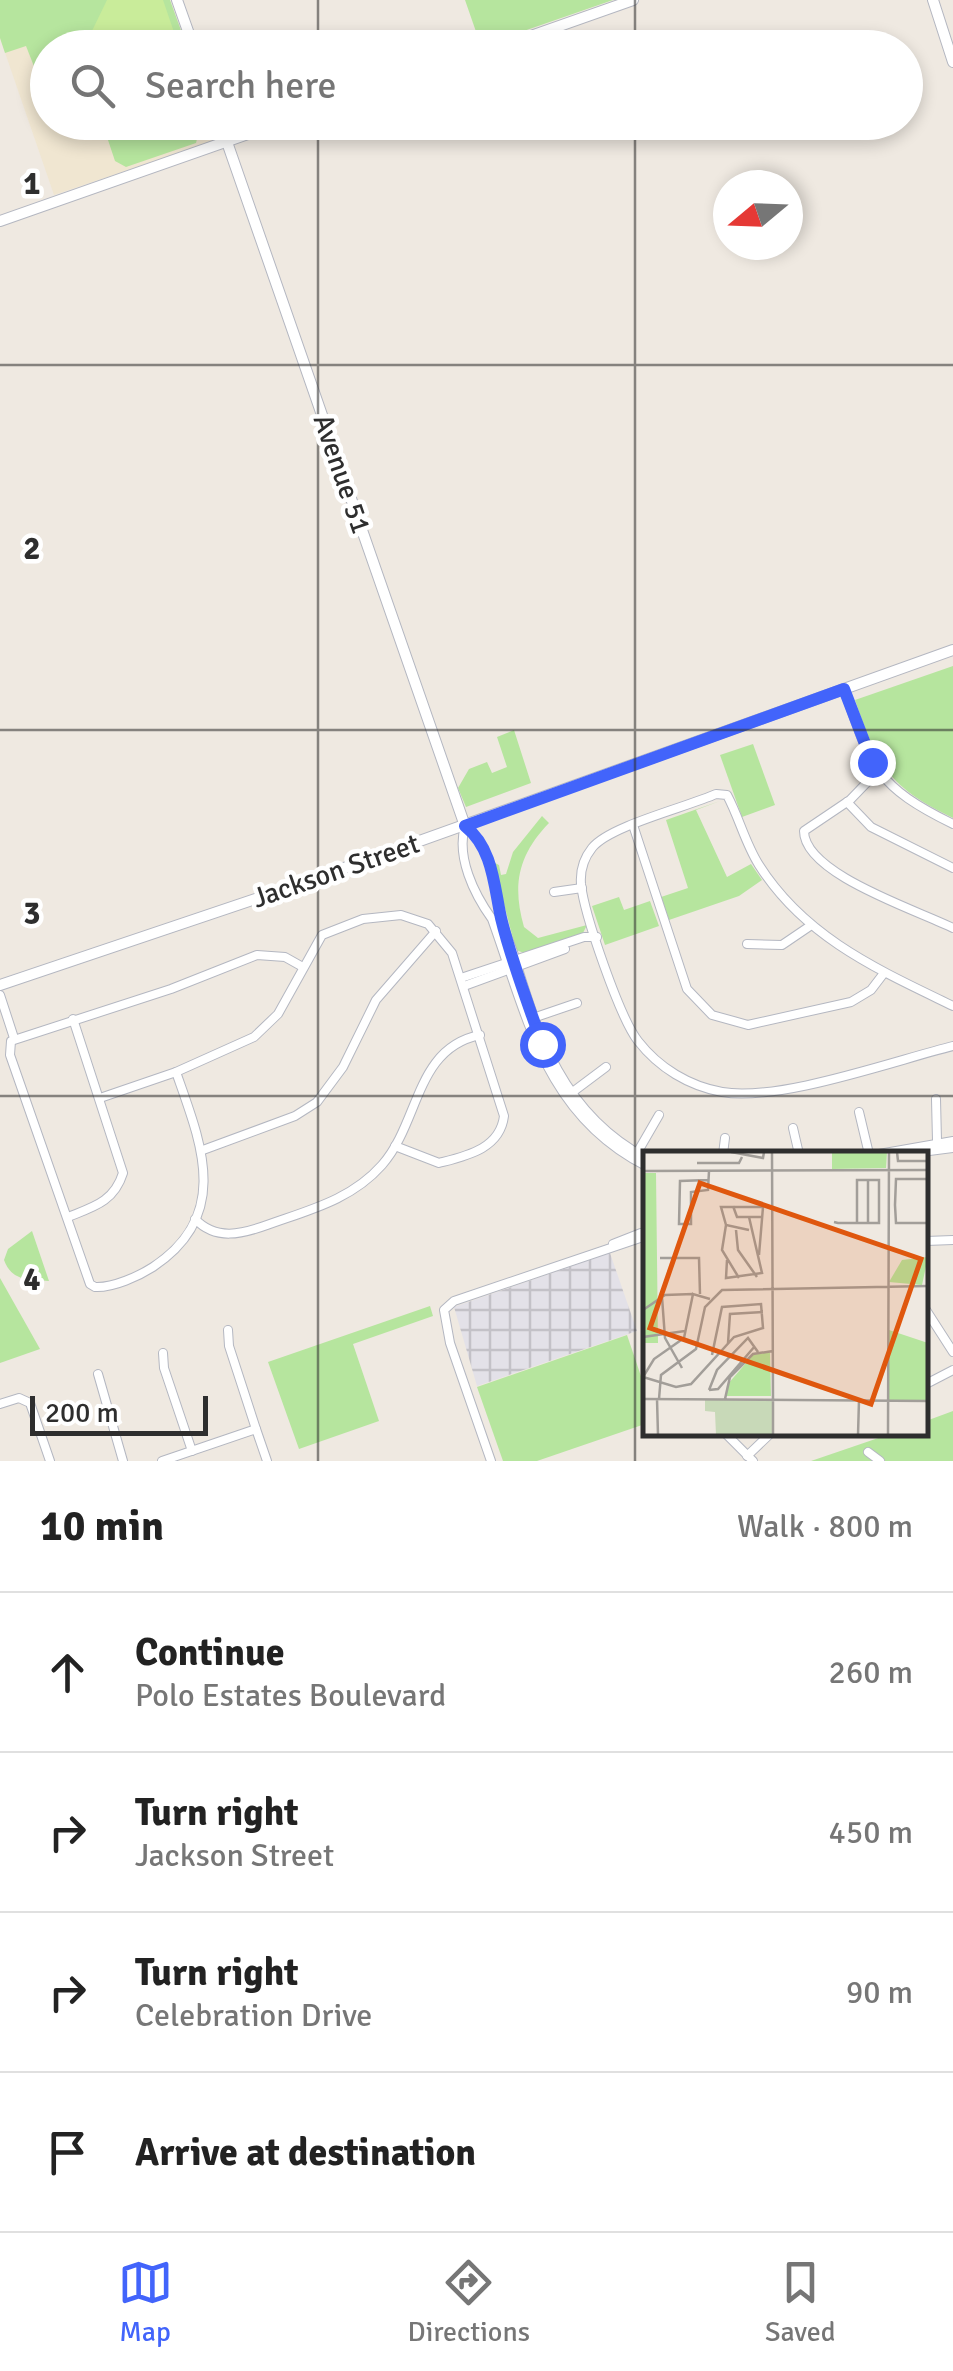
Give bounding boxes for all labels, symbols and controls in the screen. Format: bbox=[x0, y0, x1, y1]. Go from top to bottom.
search box bbox=[30, 30, 923, 140]
icon: search bbox=[65, 58, 120, 113]
text: Search here bbox=[145, 62, 337, 109]
text: 1 bbox=[23, 164, 41, 203]
north arrow bbox=[713, 170, 803, 260]
street label: Avenue 51 bbox=[306, 410, 378, 538]
text: 2 bbox=[23, 529, 41, 568]
route end bbox=[850, 740, 896, 786]
street label: Jackson Street bbox=[248, 826, 424, 915]
text: 3 bbox=[23, 894, 41, 933]
route start bbox=[520, 1022, 566, 1068]
inset map bbox=[643, 1151, 928, 1436]
text: 4 bbox=[23, 1260, 41, 1299]
scale bar bbox=[30, 1391, 208, 1436]
text: 200 m bbox=[45, 1396, 119, 1430]
text: 10 min bbox=[40, 1501, 164, 1552]
text: Walk · 800 m bbox=[737, 1507, 913, 1546]
text: Continue bbox=[135, 1629, 285, 1676]
icon: ahead bbox=[40, 1645, 95, 1700]
text: 260 m bbox=[829, 1653, 913, 1692]
text: Polo Estates Boulevard bbox=[135, 1676, 446, 1715]
text: Turn right bbox=[135, 1789, 299, 1836]
icon: right bbox=[40, 1805, 95, 1860]
text: 450 m bbox=[829, 1813, 913, 1852]
text: Jackson Street bbox=[135, 1836, 334, 1875]
text: Turn right bbox=[135, 1949, 299, 1996]
icon: right bbox=[40, 1965, 95, 2020]
text: 90 m bbox=[846, 1973, 913, 2012]
text: Celebration Drive bbox=[135, 1996, 372, 2035]
icon: arrive bbox=[40, 2125, 95, 2180]
text: Arrive at destination bbox=[135, 2129, 476, 2176]
tab: Map bbox=[118, 2255, 173, 2349]
tab: Directions bbox=[408, 2255, 530, 2349]
tab: Saved bbox=[765, 2255, 835, 2349]

